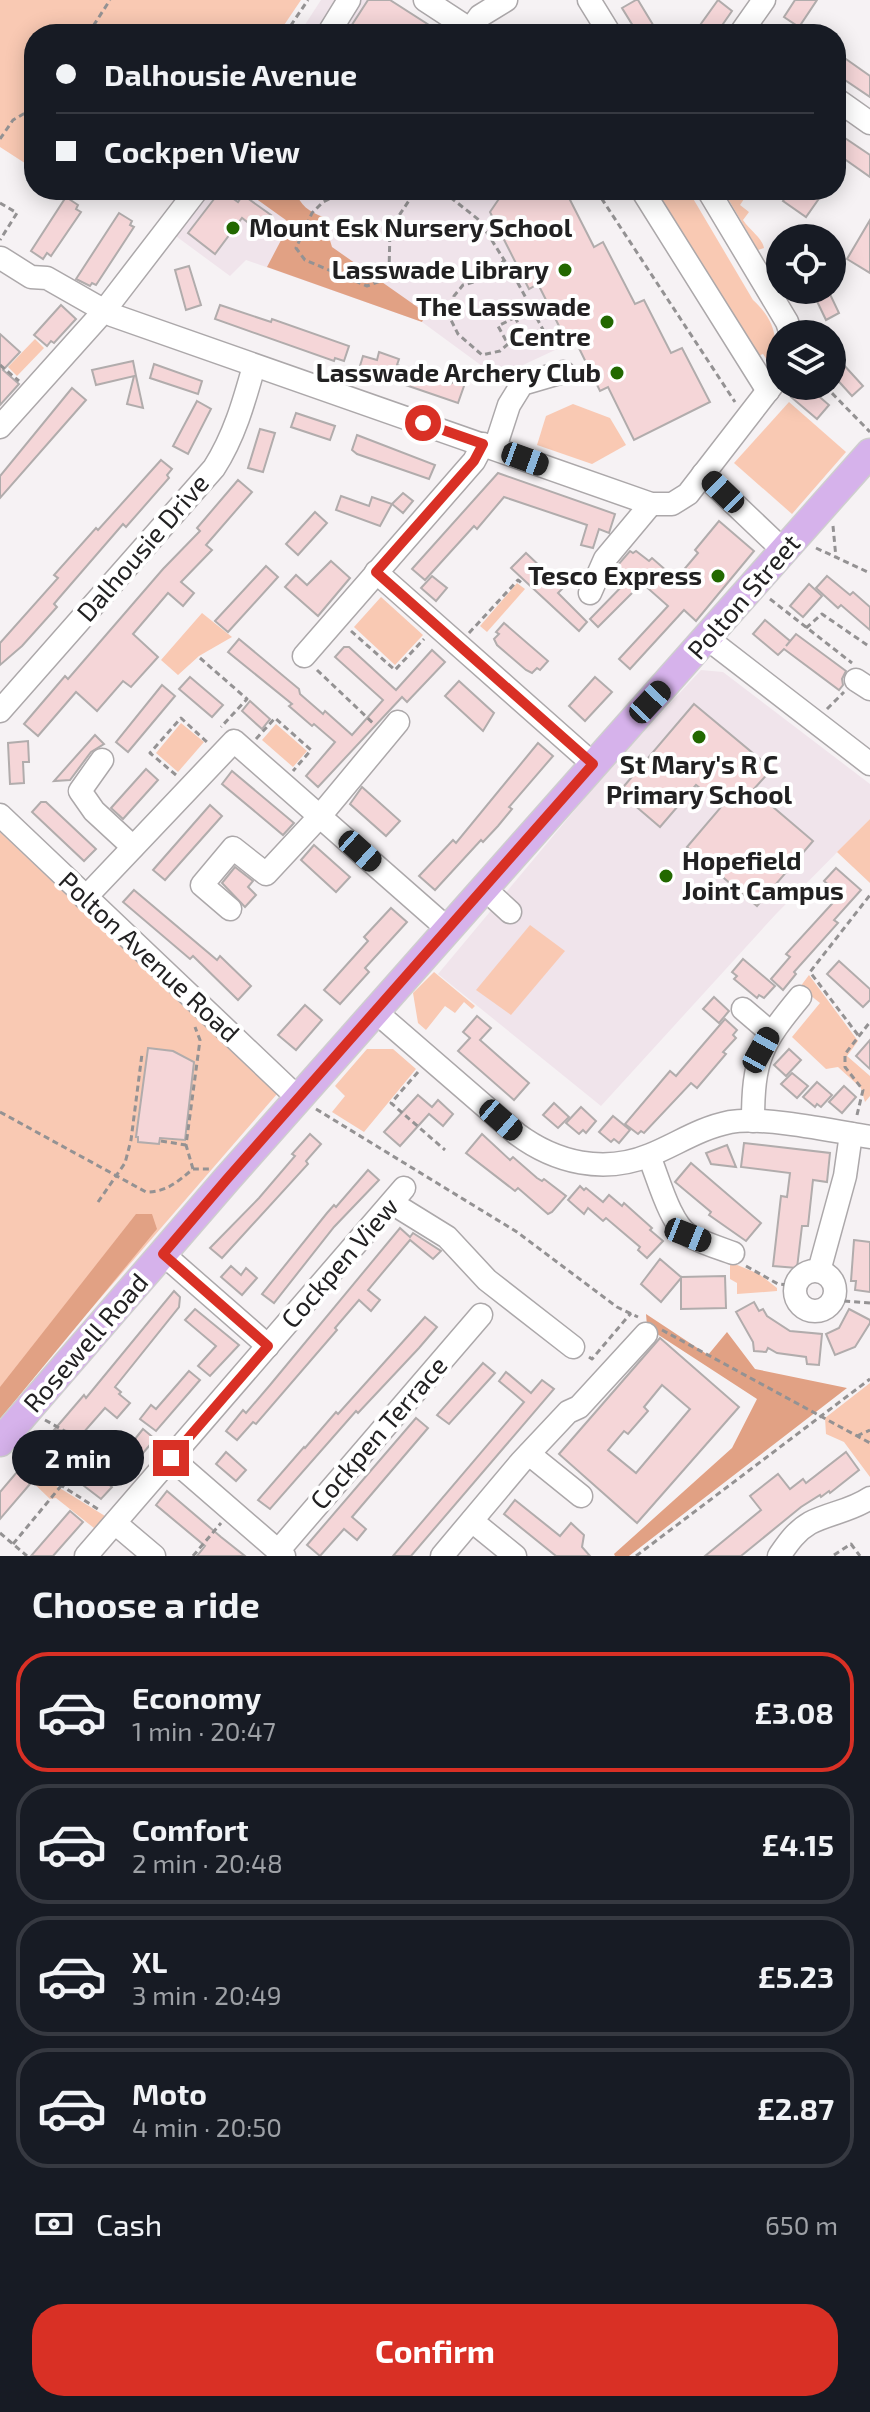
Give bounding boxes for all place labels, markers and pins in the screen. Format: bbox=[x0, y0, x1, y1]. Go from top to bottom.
place label: Mount Esk Nursery School bbox=[249, 211, 573, 243]
marker: Mount Esk Nursery School bbox=[224, 219, 242, 237]
place label: Lasswade Library bbox=[332, 253, 549, 285]
marker: Lasswade Library bbox=[556, 261, 574, 279]
place label: The Lasswade Centre bbox=[416, 290, 591, 351]
marker: The Lasswade Centre bbox=[598, 313, 616, 331]
place label: Lasswade Archery Club bbox=[316, 356, 601, 388]
marker: Lasswade Archery Club bbox=[608, 364, 626, 382]
place label: Tesco Express bbox=[528, 559, 702, 590]
marker: Tesco Express bbox=[709, 567, 727, 585]
marker: St Mary's R C Primary School bbox=[690, 728, 708, 746]
place label: St Mary's R C Primary School bbox=[606, 748, 793, 810]
place label: Hopefield Joint Campus bbox=[682, 844, 844, 905]
marker: Hopefield Joint Campus bbox=[657, 867, 675, 885]

